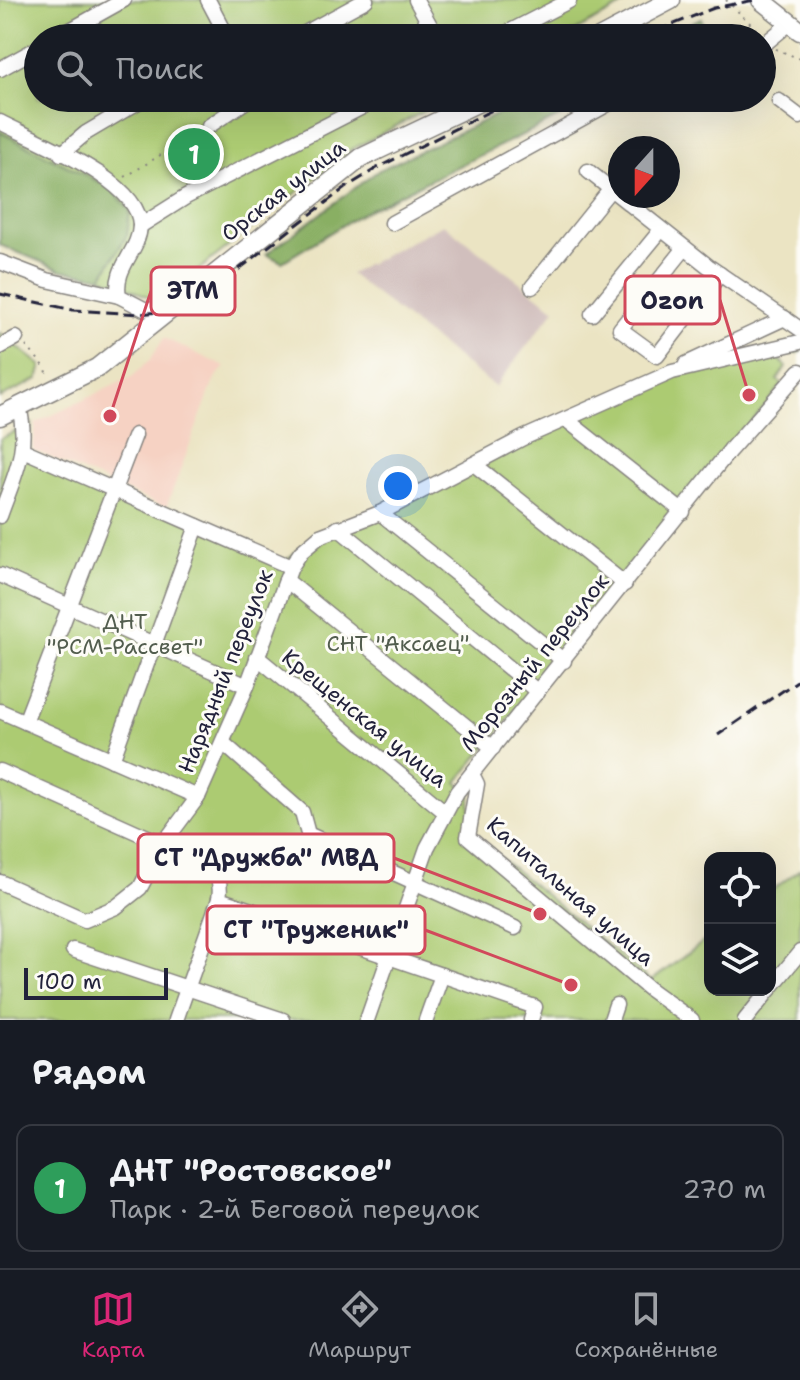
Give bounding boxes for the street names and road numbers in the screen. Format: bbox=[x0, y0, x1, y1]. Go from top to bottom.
street label: Орская улица bbox=[215, 133, 352, 248]
street label: Нарядный переулок bbox=[171, 565, 280, 777]
street label: Морозный переулок bbox=[454, 567, 615, 757]
street label: Крещенская улица bbox=[276, 643, 454, 794]
street label: Капитальная улица bbox=[481, 810, 661, 972]

